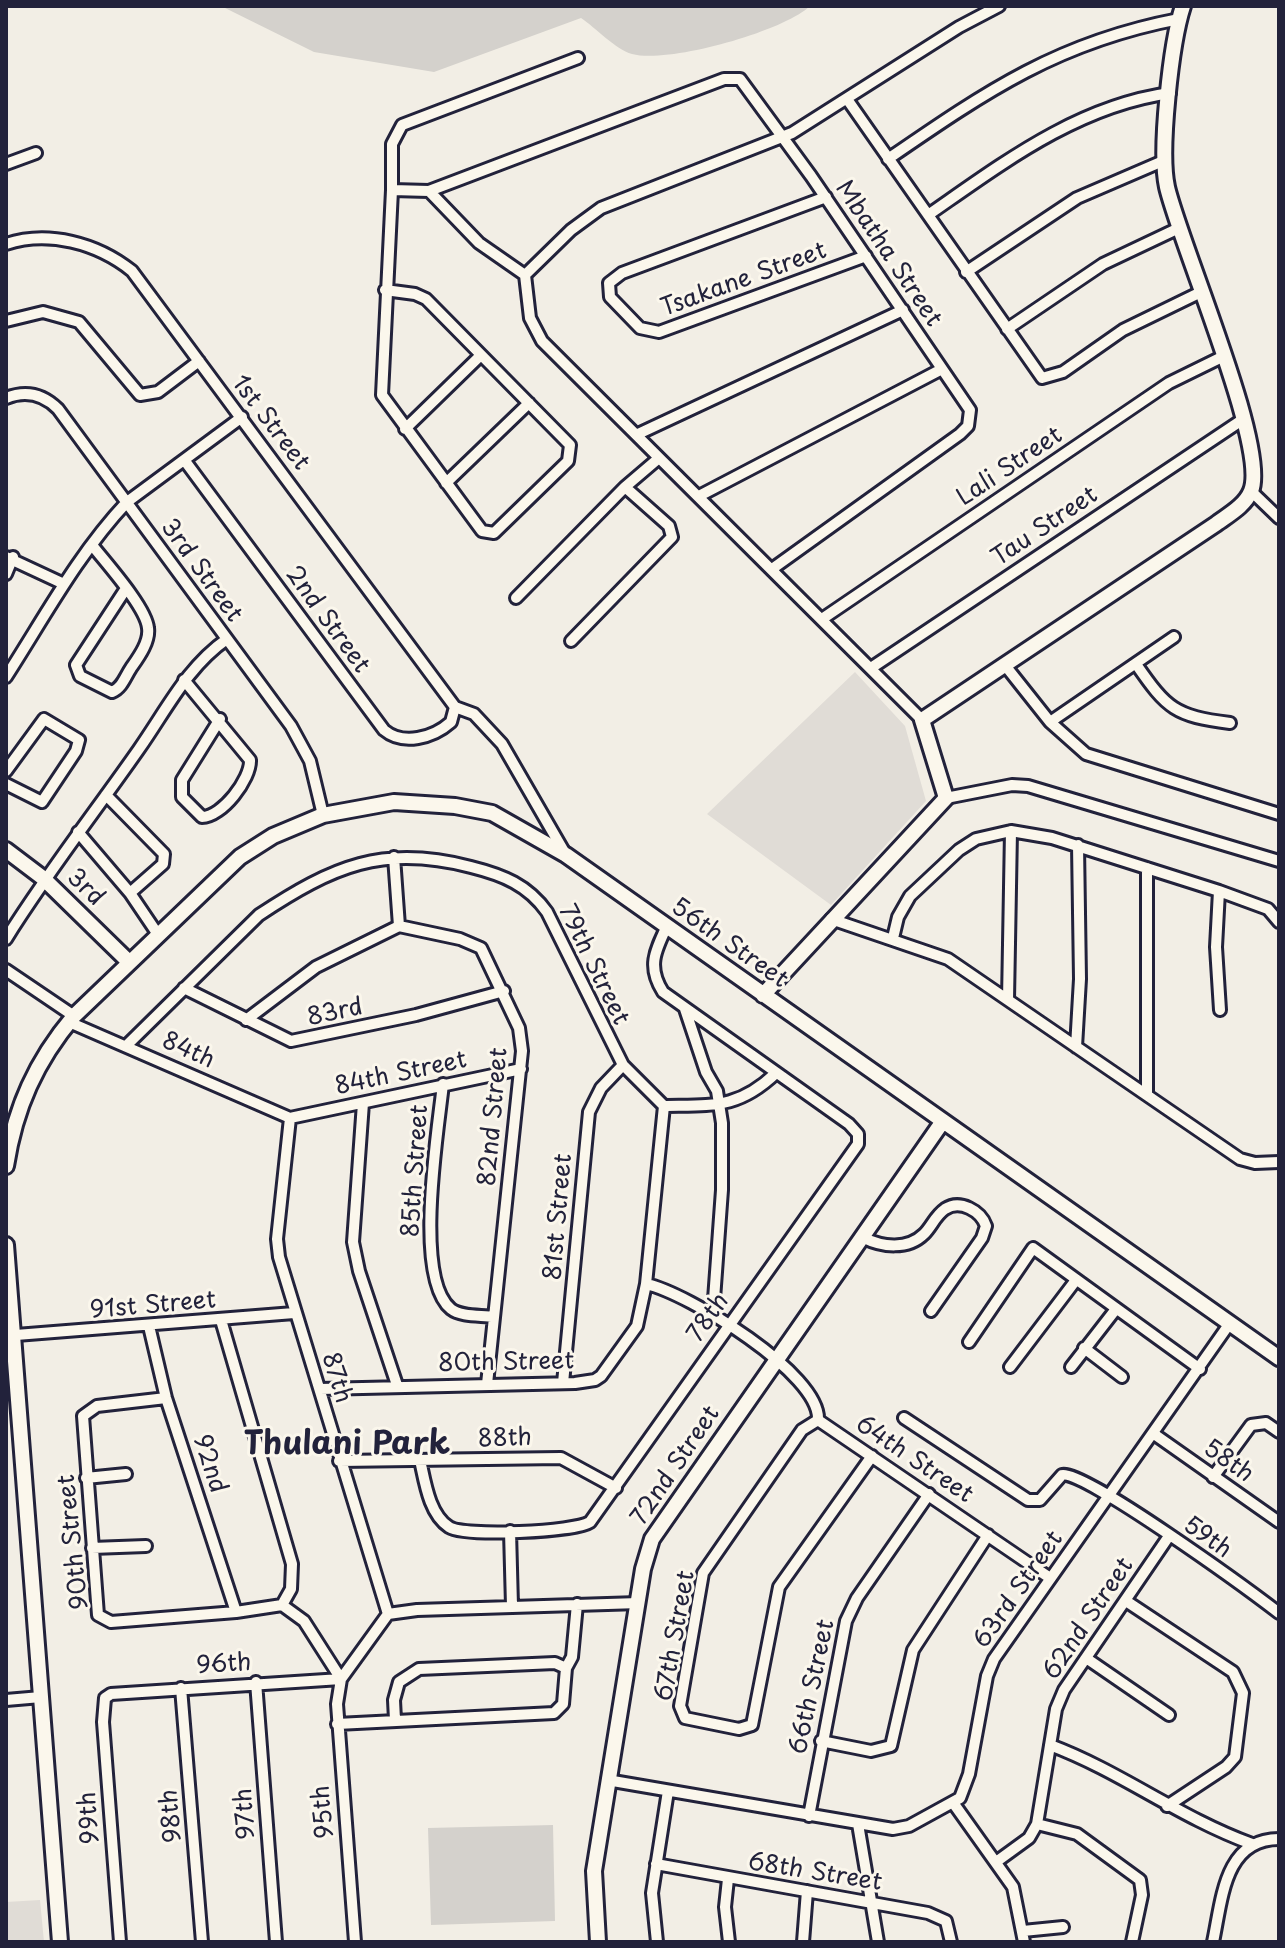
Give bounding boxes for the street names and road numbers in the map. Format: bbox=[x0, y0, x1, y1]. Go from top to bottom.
street label: Mbatha Street bbox=[829, 176, 947, 332]
street label: Tsakane Street bbox=[657, 237, 831, 323]
street label: 1st Street bbox=[225, 370, 315, 476]
street label: Lali Street bbox=[952, 421, 1068, 513]
street label: Tau Street bbox=[987, 481, 1103, 573]
street label: 3rd Street bbox=[154, 514, 248, 628]
street label: 2nd Street bbox=[279, 561, 375, 679]
street label: 3rd bbox=[60, 863, 110, 913]
street label: 56th Street bbox=[665, 893, 793, 995]
street label: 79th Street bbox=[551, 900, 635, 1030]
street label: 83rd bbox=[304, 993, 366, 1033]
street label: 84th bbox=[157, 1027, 219, 1075]
street label: 84th Street bbox=[333, 1046, 469, 1102]
street label: 82nd Street bbox=[474, 1046, 514, 1188]
street label: 85th Street bbox=[397, 1104, 435, 1238]
street label: 81st Street bbox=[539, 1152, 579, 1282]
street label: 91st Street bbox=[89, 1286, 217, 1326]
street label: 78th bbox=[682, 1288, 736, 1348]
street label: 80th Street bbox=[438, 1347, 574, 1379]
street label: 87th bbox=[315, 1349, 357, 1407]
street label: 72nd Street bbox=[626, 1401, 726, 1531]
street label: 64th Street bbox=[850, 1410, 978, 1510]
street label: 88th bbox=[477, 1424, 533, 1454]
street label: 92nd bbox=[186, 1431, 232, 1497]
street label: 58th bbox=[1197, 1434, 1259, 1490]
street label: 90th Street bbox=[53, 1473, 95, 1611]
street label: 59th bbox=[1177, 1511, 1237, 1565]
street label: 63rd Street bbox=[968, 1526, 1070, 1654]
street label: 62nd Street bbox=[1038, 1553, 1140, 1685]
street label: 67th Street bbox=[650, 1569, 702, 1703]
street label: 66th Street bbox=[785, 1617, 841, 1757]
street label: 96th bbox=[195, 1649, 253, 1681]
street label: 95th bbox=[307, 1784, 341, 1840]
street label: 97th bbox=[230, 1787, 262, 1841]
street label: 98th bbox=[155, 1788, 189, 1844]
street label: 99th bbox=[74, 1791, 106, 1845]
street label: 68th Street bbox=[746, 1848, 884, 1898]

